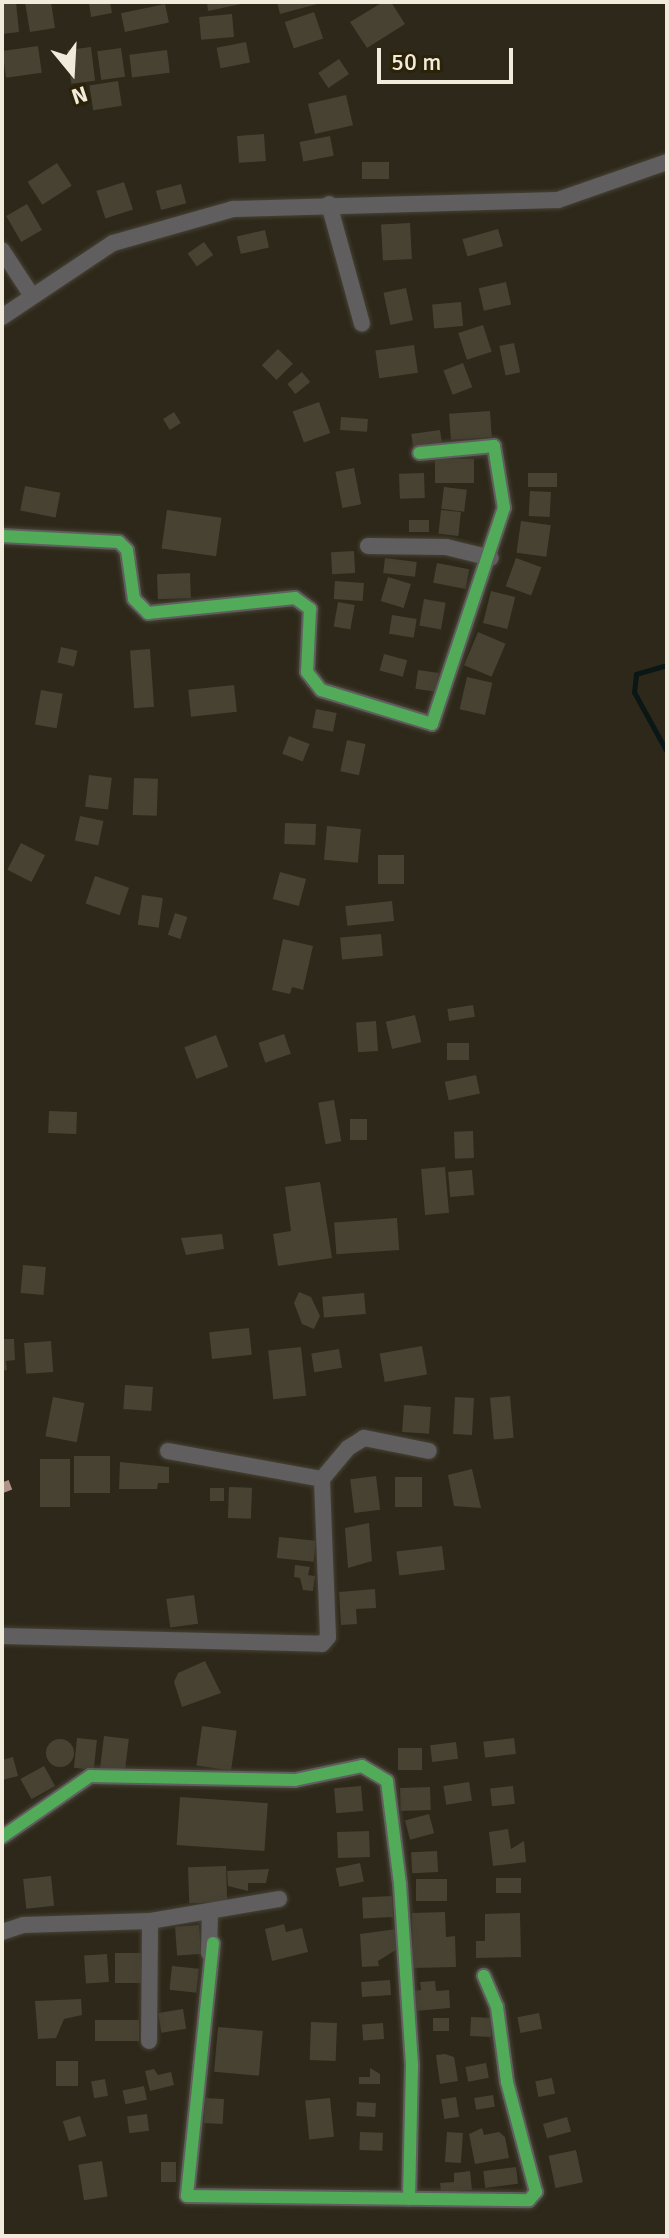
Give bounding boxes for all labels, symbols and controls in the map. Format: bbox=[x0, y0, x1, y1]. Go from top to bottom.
north arrow bbox=[32, 32, 112, 112]
scale bar bbox=[381, 32, 517, 82]
text: 50 m bbox=[391, 47, 441, 77]
text: N bbox=[68, 80, 91, 111]

